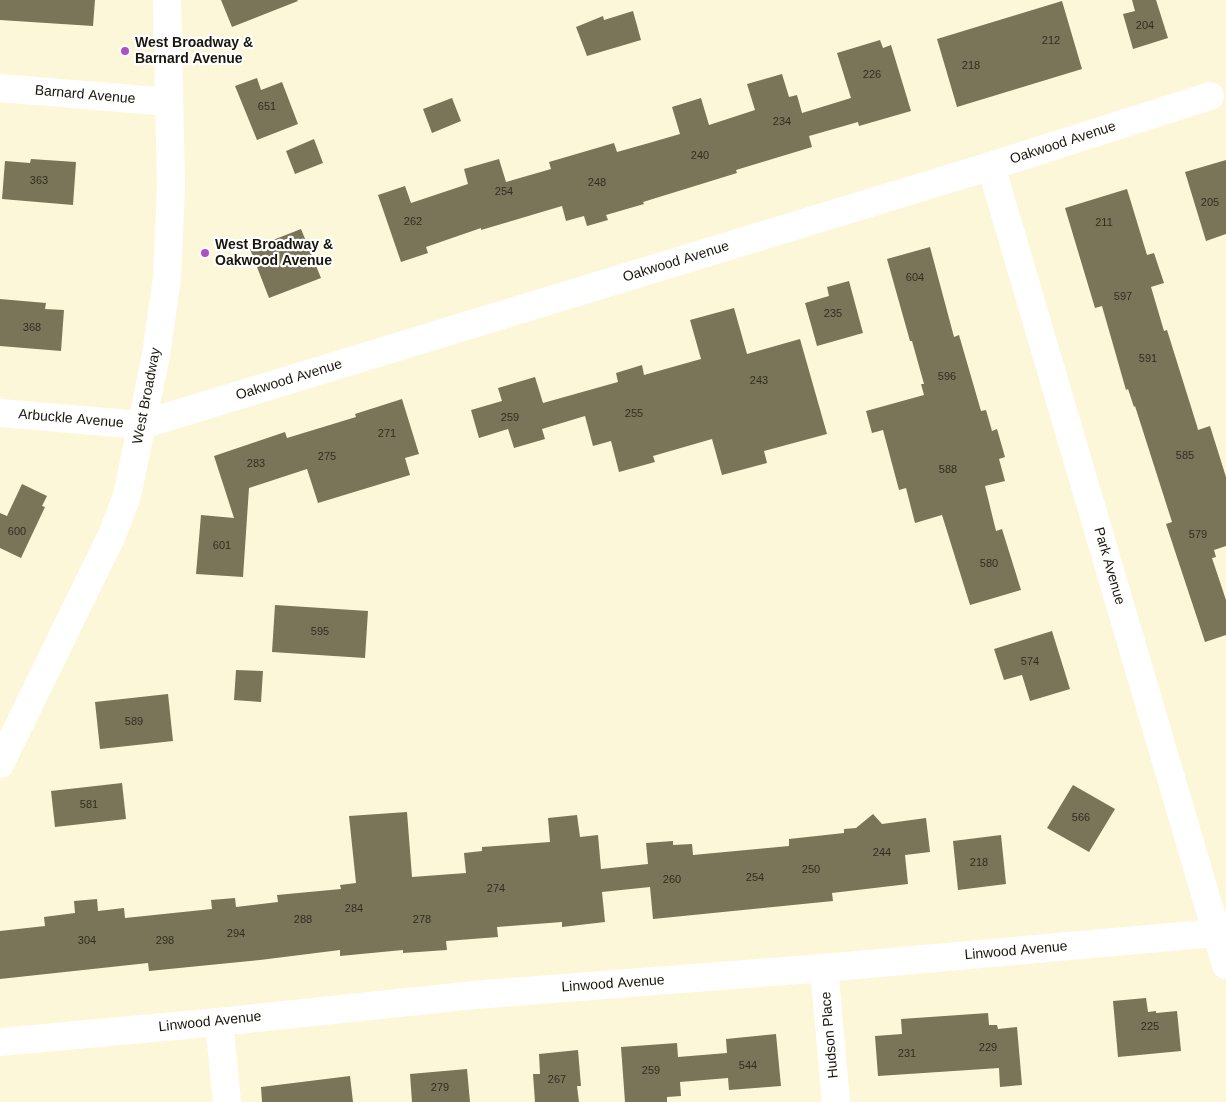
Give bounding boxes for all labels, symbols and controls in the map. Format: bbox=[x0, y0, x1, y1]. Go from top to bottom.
house number: 204 bbox=[1136, 19, 1154, 33]
house number: 212 bbox=[1042, 34, 1060, 48]
place label: West Broadway & Barnard Avenue bbox=[135, 35, 253, 68]
marker: West Broadway & Barnard Avenue bbox=[119, 45, 131, 57]
house number: 218 bbox=[962, 59, 980, 73]
house number: 226 bbox=[863, 68, 881, 82]
street label: Barnard Avenue bbox=[34, 82, 136, 108]
house number: 651 bbox=[258, 100, 276, 114]
house number: 234 bbox=[773, 115, 791, 129]
street label: Oakwood Avenue bbox=[1008, 118, 1118, 168]
house number: 240 bbox=[691, 149, 709, 163]
house number: 363 bbox=[30, 174, 48, 188]
house number: 248 bbox=[588, 176, 606, 190]
house number: 254 bbox=[495, 185, 513, 199]
house number: 205 bbox=[1201, 196, 1219, 210]
house number: 262 bbox=[404, 215, 422, 229]
house number: 211 bbox=[1095, 216, 1113, 230]
place label: West Broadway & Oakwood Avenue bbox=[215, 237, 333, 270]
street label: Oakwood Avenue bbox=[621, 238, 731, 286]
marker: West Broadway & Oakwood Avenue bbox=[199, 247, 211, 259]
house number: 604 bbox=[906, 271, 924, 285]
house number: 597 bbox=[1114, 290, 1132, 304]
house number: 235 bbox=[824, 307, 842, 321]
house number: 368 bbox=[23, 321, 41, 335]
street label: West Broadway bbox=[129, 346, 165, 446]
house number: 591 bbox=[1139, 352, 1157, 366]
street label: Oakwood Avenue bbox=[234, 356, 344, 404]
house number: 596 bbox=[938, 370, 956, 384]
house number: 243 bbox=[750, 374, 768, 388]
street label: Arbuckle Avenue bbox=[18, 406, 124, 432]
house number: 255 bbox=[625, 407, 643, 421]
house number: 259 bbox=[501, 411, 519, 425]
house number: 271 bbox=[378, 427, 396, 441]
house number: 585 bbox=[1176, 449, 1194, 463]
house number: 275 bbox=[318, 450, 336, 464]
house number: 283 bbox=[247, 457, 265, 471]
house number: 588 bbox=[939, 463, 957, 477]
house number: 600 bbox=[8, 525, 26, 539]
street label: Park Avenue bbox=[1090, 525, 1128, 607]
house number: 579 bbox=[1189, 528, 1207, 542]
house number: 601 bbox=[213, 539, 231, 553]
house number: 580 bbox=[980, 557, 998, 571]
house number: 595 bbox=[311, 625, 329, 639]
house number: 574 bbox=[1021, 655, 1039, 669]
house number: 589 bbox=[125, 715, 143, 729]
house number: 581 bbox=[80, 798, 98, 812]
house number: 566 bbox=[1072, 811, 1090, 825]
house number: 244 bbox=[873, 846, 891, 860]
house number: 218 bbox=[970, 856, 988, 870]
house number: 250 bbox=[802, 863, 820, 877]
house number: 254 bbox=[746, 871, 764, 885]
house number: 260 bbox=[663, 873, 681, 887]
house number: 274 bbox=[487, 882, 505, 896]
house number: 284 bbox=[345, 902, 363, 916]
house number: 288 bbox=[294, 913, 312, 927]
house number: 278 bbox=[413, 913, 431, 927]
house number: 294 bbox=[227, 927, 245, 941]
house number: 304 bbox=[78, 934, 96, 948]
house number: 298 bbox=[156, 934, 174, 948]
street label: Linwood Avenue bbox=[964, 938, 1068, 964]
street label: Linwood Avenue bbox=[561, 972, 665, 996]
street label: Hudson Place bbox=[818, 991, 842, 1079]
street label: Linwood Avenue bbox=[158, 1008, 262, 1036]
house number: 225 bbox=[1141, 1020, 1159, 1034]
house number: 229 bbox=[979, 1041, 997, 1055]
house number: 231 bbox=[898, 1047, 916, 1061]
house number: 544 bbox=[739, 1059, 757, 1073]
house number: 259 bbox=[642, 1064, 660, 1078]
house number: 267 bbox=[548, 1073, 566, 1087]
house number: 279 bbox=[431, 1081, 449, 1095]

